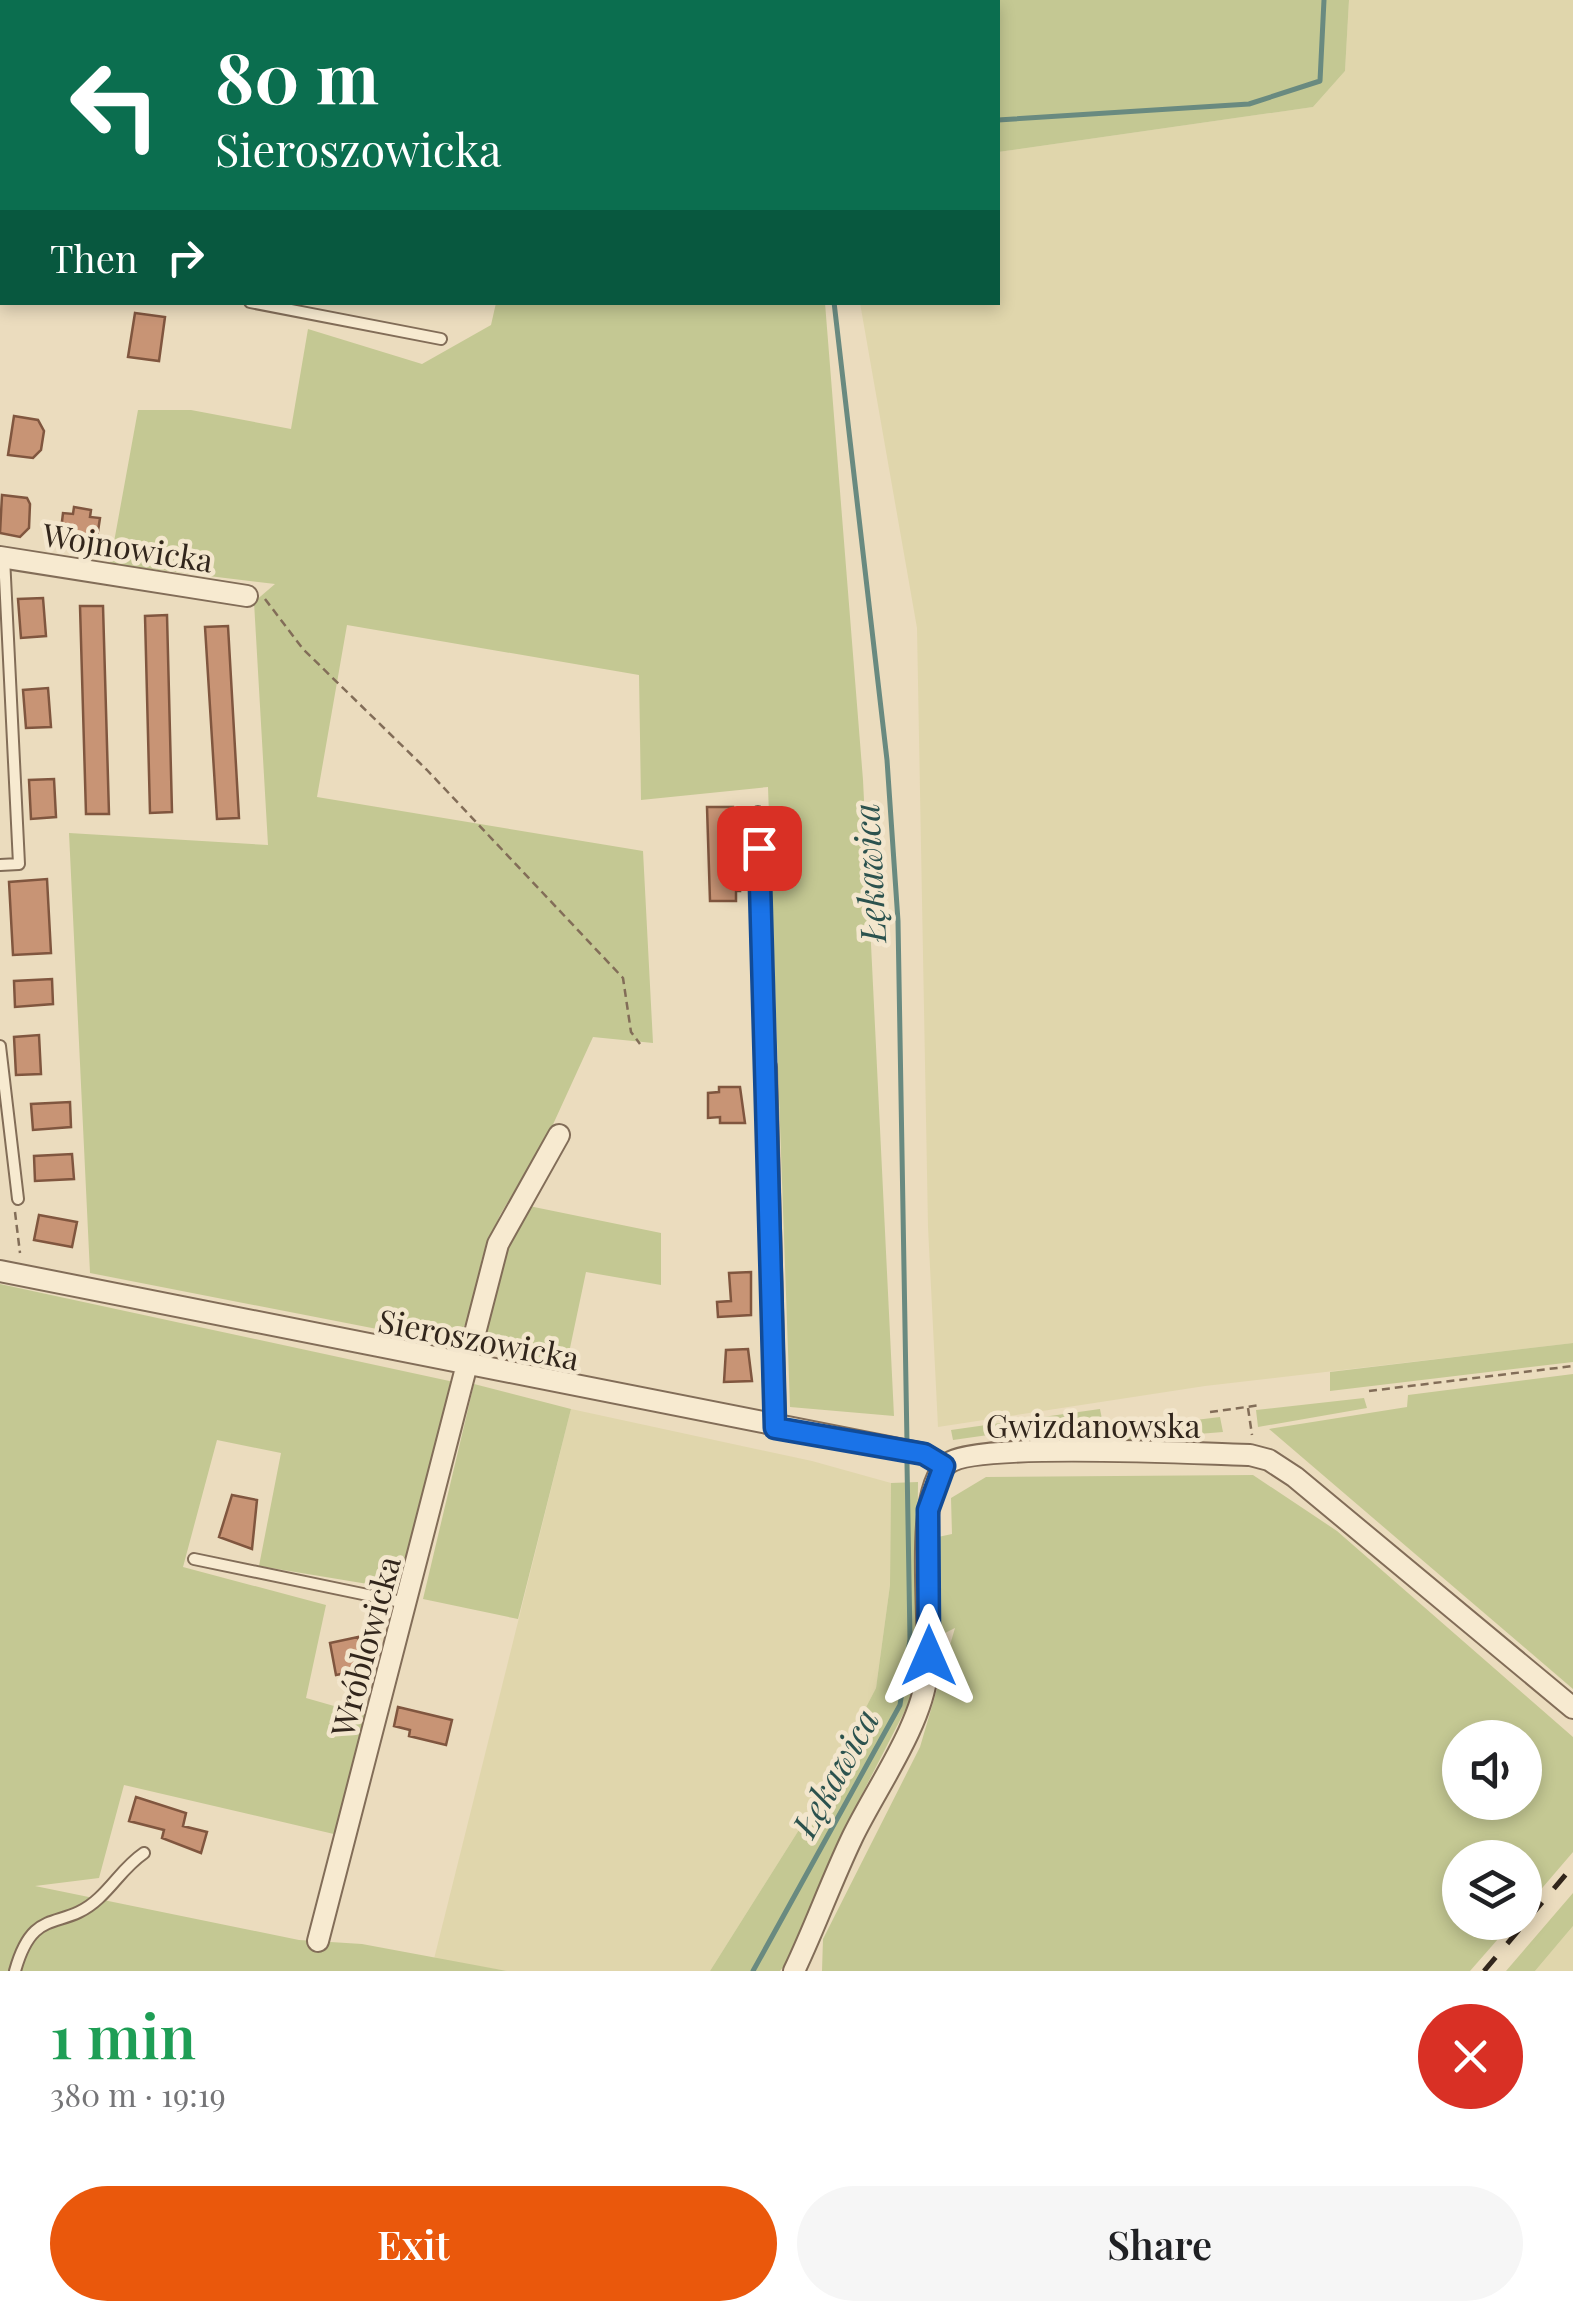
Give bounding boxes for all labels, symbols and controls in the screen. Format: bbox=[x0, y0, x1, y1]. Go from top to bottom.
text: 80 m bbox=[215, 28, 379, 122]
icon: left bbox=[50, 40, 180, 170]
text: Sieroszowicka bbox=[215, 118, 501, 178]
icon: right bbox=[158, 230, 213, 285]
text: Then bbox=[50, 232, 138, 283]
street label: Wojnowicka bbox=[39, 511, 216, 581]
water label: Łękawica bbox=[841, 802, 895, 946]
pin bbox=[717, 806, 802, 891]
icon: arrive bbox=[732, 821, 787, 876]
street label: Sieroszowicka bbox=[375, 1297, 583, 1379]
street label: Gwizdanowska bbox=[986, 1403, 1200, 1446]
street label: Wróblowicka bbox=[319, 1551, 409, 1742]
position arrow bbox=[877, 1604, 981, 1708]
water label: Łękawica bbox=[779, 1699, 888, 1846]
map controls bbox=[1442, 1720, 1542, 1940]
button: sound bbox=[1442, 1720, 1542, 1820]
button: layers bbox=[1442, 1840, 1542, 1940]
text: 1 min bbox=[50, 1994, 196, 2074]
button: close bbox=[1418, 2004, 1523, 2109]
text: 380 m · 19:19 bbox=[50, 2072, 226, 2115]
button: Exit bbox=[50, 2186, 777, 2301]
button: Share bbox=[797, 2186, 1523, 2301]

